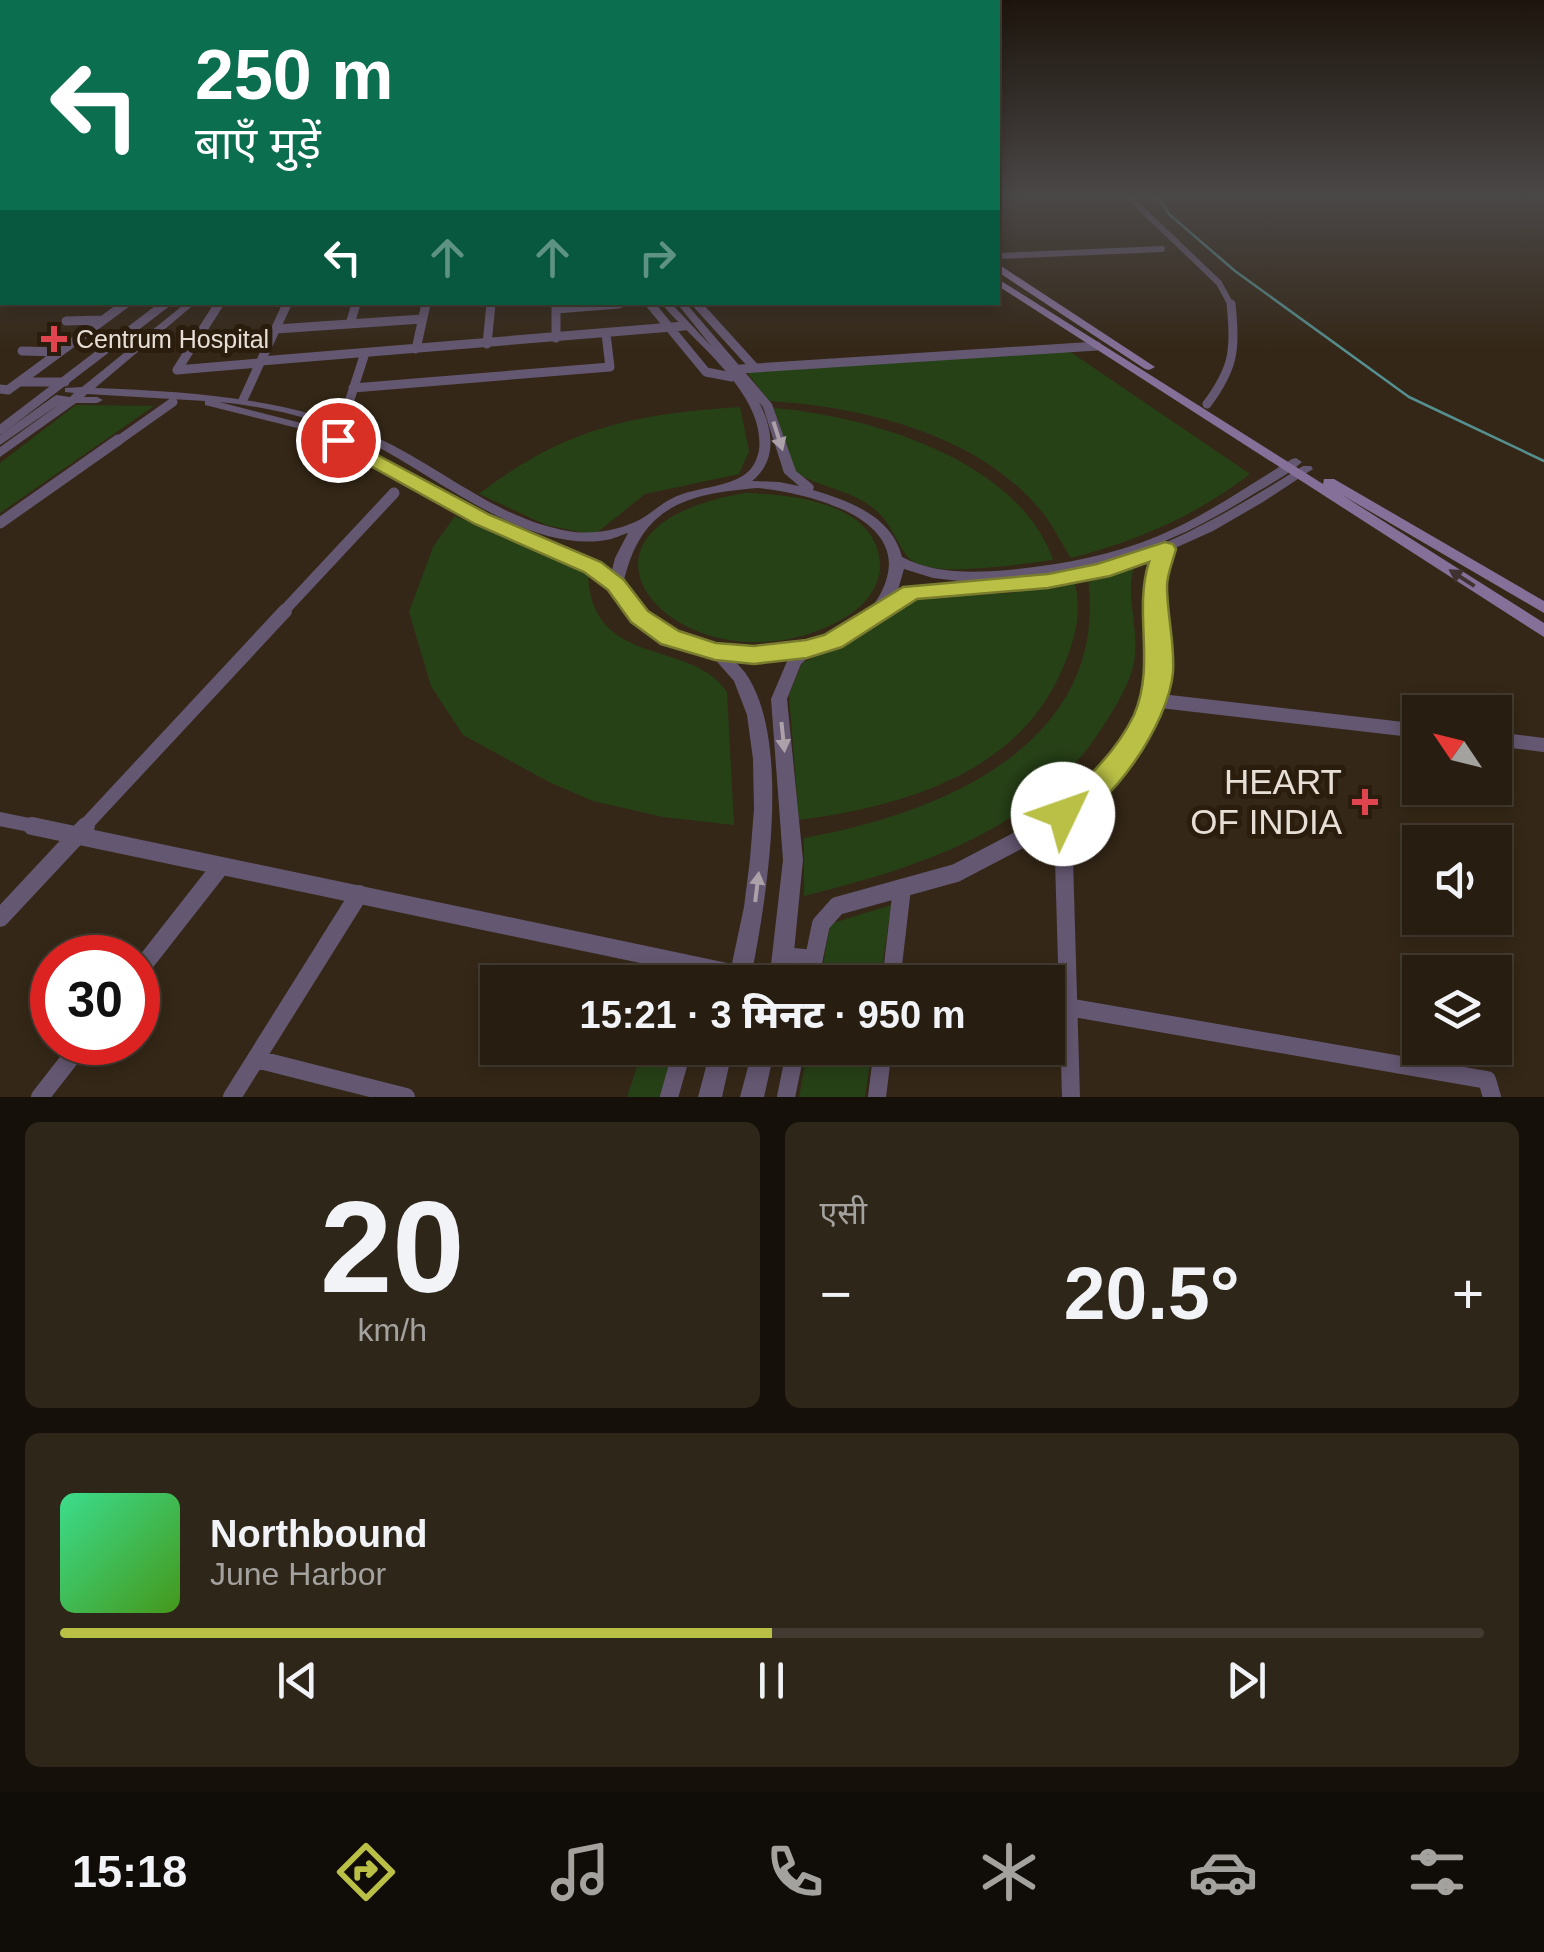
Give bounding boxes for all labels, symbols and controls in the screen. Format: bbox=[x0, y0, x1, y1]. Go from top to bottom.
text: 250 m bbox=[195, 36, 393, 114]
icon: left bbox=[30, 40, 160, 170]
text: बाएँ मुड़ें bbox=[195, 118, 321, 169]
icon: left bbox=[315, 230, 370, 285]
icon: ahead bbox=[420, 230, 475, 285]
icon: ahead bbox=[525, 230, 580, 285]
icon: right bbox=[630, 230, 685, 285]
place label: Centrum Hospital bbox=[76, 325, 269, 353]
marker: Centrum Hospital bbox=[41, 326, 67, 352]
pin bbox=[296, 398, 381, 483]
icon: arrive bbox=[311, 413, 366, 468]
one-way arrow bbox=[771, 421, 786, 451]
one-way arrow bbox=[1448, 570, 1476, 588]
north arrow bbox=[1402, 695, 1512, 805]
map controls bbox=[1402, 695, 1512, 1065]
one-way arrow bbox=[775, 722, 791, 754]
position arrow bbox=[1011, 762, 1115, 866]
place label: HEART OF INDIA bbox=[1190, 762, 1343, 841]
marker: HEART OF INDIA bbox=[1352, 789, 1378, 815]
button: sound bbox=[1402, 825, 1512, 935]
one-way arrow bbox=[749, 871, 765, 902]
speed limit sign: 30 bbox=[30, 935, 160, 1065]
button: layers bbox=[1402, 955, 1512, 1065]
text: 15:21 · 3 मिनट · 950 m bbox=[580, 994, 965, 1036]
text: 20 bbox=[320, 1174, 465, 1320]
text: एसी bbox=[820, 1195, 867, 1231]
text: 20.5° bbox=[1064, 1251, 1240, 1335]
text: − bbox=[820, 1263, 852, 1325]
text: + bbox=[1452, 1263, 1484, 1325]
text: km/h bbox=[358, 1312, 427, 1348]
text: Northbound bbox=[210, 1513, 427, 1555]
text: June Harbor bbox=[210, 1556, 386, 1592]
icon: previous bbox=[270, 1653, 325, 1708]
icon: pause bbox=[744, 1653, 799, 1708]
icon: next bbox=[1219, 1653, 1274, 1708]
icon: directions bbox=[331, 1837, 401, 1907]
icon: music bbox=[545, 1837, 615, 1907]
icon: phone bbox=[760, 1837, 830, 1907]
icon: climate bbox=[974, 1837, 1044, 1907]
icon: car bbox=[1188, 1837, 1258, 1907]
icon: filters bbox=[1402, 1837, 1472, 1907]
text: 15:18 bbox=[72, 1846, 187, 1897]

